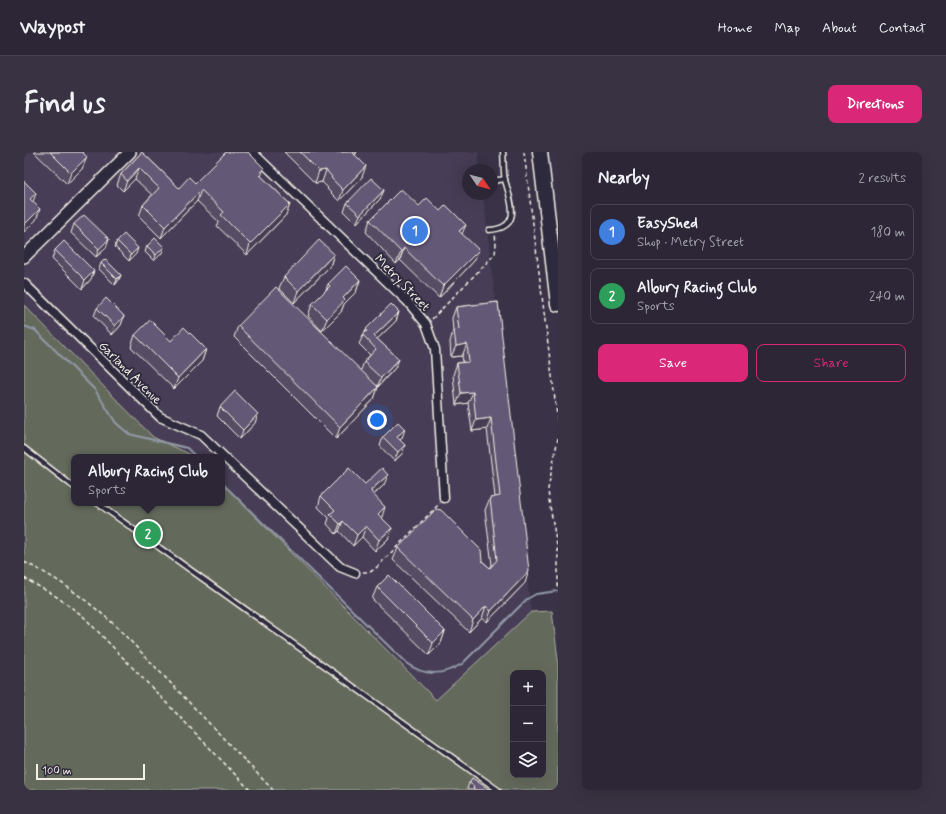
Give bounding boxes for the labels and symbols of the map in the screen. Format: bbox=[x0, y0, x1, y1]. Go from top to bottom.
north arrow bbox=[462, 164, 498, 200]
pin: 1 bbox=[402, 216, 428, 246]
street label: Metry Street bbox=[370, 251, 434, 315]
street label: Garland Avenue bbox=[95, 338, 165, 408]
your location bbox=[367, 410, 387, 430]
pin: 2 bbox=[135, 519, 161, 549]
scale bar bbox=[36, 762, 145, 781]

